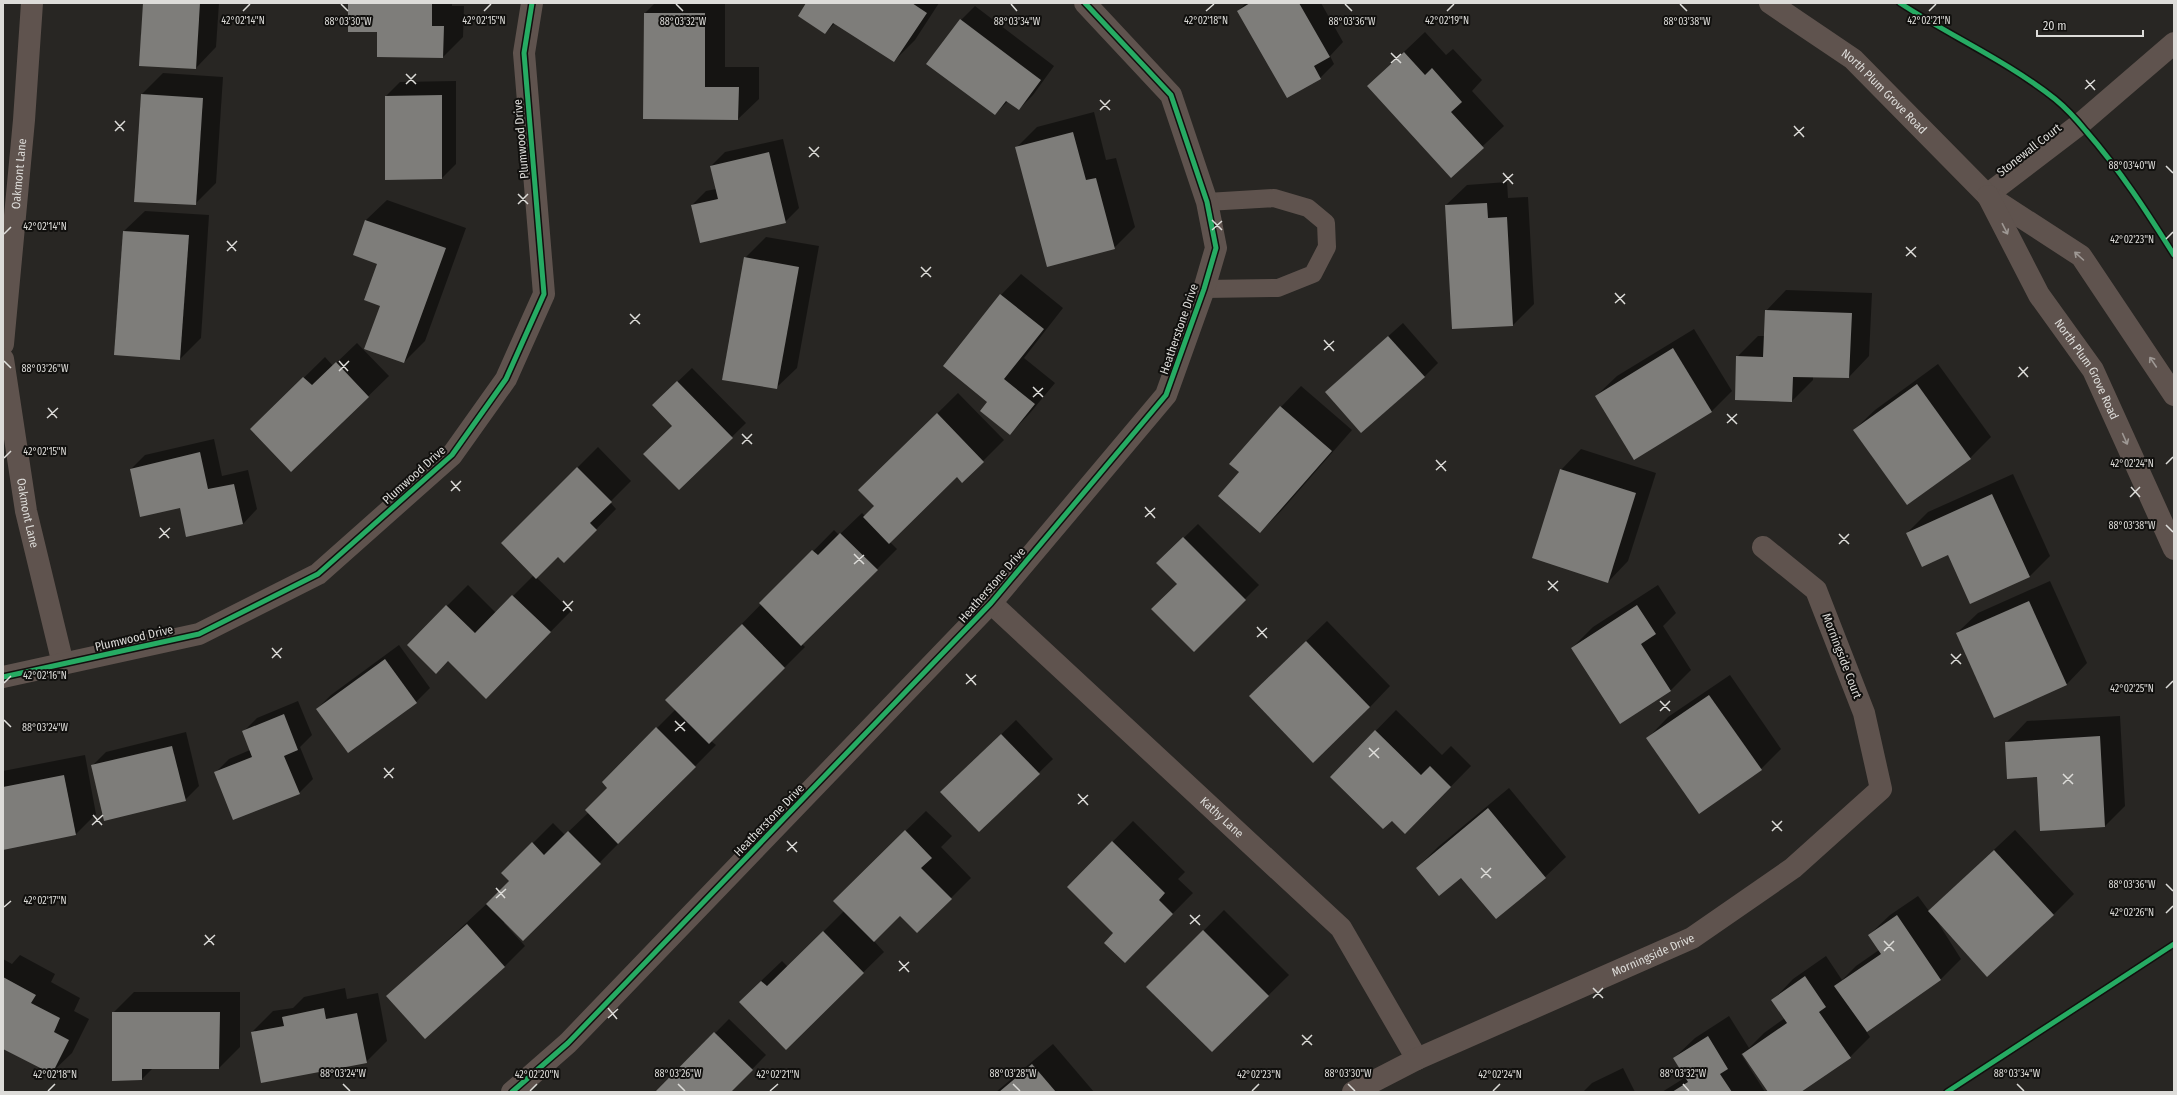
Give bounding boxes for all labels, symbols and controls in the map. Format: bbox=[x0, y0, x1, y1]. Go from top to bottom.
scale bar bbox=[2037, 12, 2143, 38]
text: 42°02'14"N bbox=[221, 15, 265, 27]
text: 42°02'15"N bbox=[462, 15, 506, 27]
text: 42°02'18"N bbox=[1184, 15, 1228, 27]
text: 42°02'19"N bbox=[1425, 15, 1469, 27]
text: 42°02'21"N bbox=[1907, 15, 1951, 27]
text: 88°03'30"W bbox=[324, 16, 372, 28]
text: 88°03'32"W bbox=[660, 16, 707, 28]
text: 88°03'34"W bbox=[994, 16, 1041, 28]
text: 88°03'36"W bbox=[1329, 16, 1376, 28]
text: 88°03'38"W bbox=[1664, 16, 1711, 28]
text: 20 m bbox=[2043, 19, 2067, 33]
street label: North Plum Grove Road bbox=[1839, 46, 1930, 137]
street label: Plumwood Drive bbox=[511, 98, 531, 179]
street label: Stonewall Court bbox=[1994, 121, 2064, 179]
street label: Oakmont Lane bbox=[9, 138, 29, 210]
text: 88°03'40"W bbox=[2108, 160, 2156, 172]
text: 42°02'14"N bbox=[23, 221, 67, 233]
one-way arrow bbox=[2002, 223, 2010, 235]
text: 42°02'23"N bbox=[2110, 234, 2154, 246]
one-way arrow bbox=[2074, 251, 2084, 261]
street label: Heatherstone Drive bbox=[1157, 282, 1201, 376]
street label: North Plum Grove Road bbox=[2052, 316, 2121, 422]
one-way arrow bbox=[2149, 357, 2157, 368]
text: 88°03'26"W bbox=[22, 363, 69, 375]
one-way arrow bbox=[2121, 433, 2129, 445]
street label: Plumwood Drive bbox=[380, 443, 448, 507]
text: 42°02'15"N bbox=[23, 446, 67, 458]
text: 42°02'24"N bbox=[2110, 458, 2154, 470]
street label: Oakmont Lane bbox=[14, 477, 42, 549]
text: 88°03'38"W bbox=[2109, 520, 2156, 532]
street label: Heatherstone Drive bbox=[956, 545, 1028, 625]
street label: Morningside Court bbox=[1819, 611, 1865, 701]
street label: Plumwood Drive bbox=[93, 622, 175, 654]
text: 42°02'16"N bbox=[23, 670, 67, 682]
text: 42°02'25"N bbox=[2110, 683, 2154, 695]
text: 88°03'24"W bbox=[22, 722, 69, 734]
street label: Heatherstone Drive bbox=[731, 781, 807, 859]
street label: Kathy Lane bbox=[1197, 794, 1246, 841]
text: 88°03'36"W bbox=[2109, 879, 2156, 891]
text: 42°02'17"N bbox=[23, 895, 67, 907]
text: 42°02'26"N bbox=[2110, 907, 2154, 919]
street label: Morningside Drive bbox=[1610, 931, 1697, 979]
text: 88°03'24"W bbox=[320, 1068, 367, 1080]
text: 88°03'26"W bbox=[655, 1068, 702, 1080]
text: 88°03'28"W bbox=[990, 1068, 1037, 1080]
text: 88°03'30"W bbox=[1324, 1068, 1372, 1080]
text: 88°03'32"W bbox=[1660, 1068, 1707, 1080]
text: 88°03'34"W bbox=[1994, 1068, 2041, 1080]
text: 42°02'18"N bbox=[33, 1069, 77, 1081]
text: 42°02'20"N bbox=[515, 1069, 559, 1081]
text: 42°02'21"N bbox=[756, 1069, 800, 1081]
text: 42°02'23"N bbox=[1237, 1069, 1281, 1081]
text: 42°02'24"N bbox=[1478, 1069, 1522, 1081]

